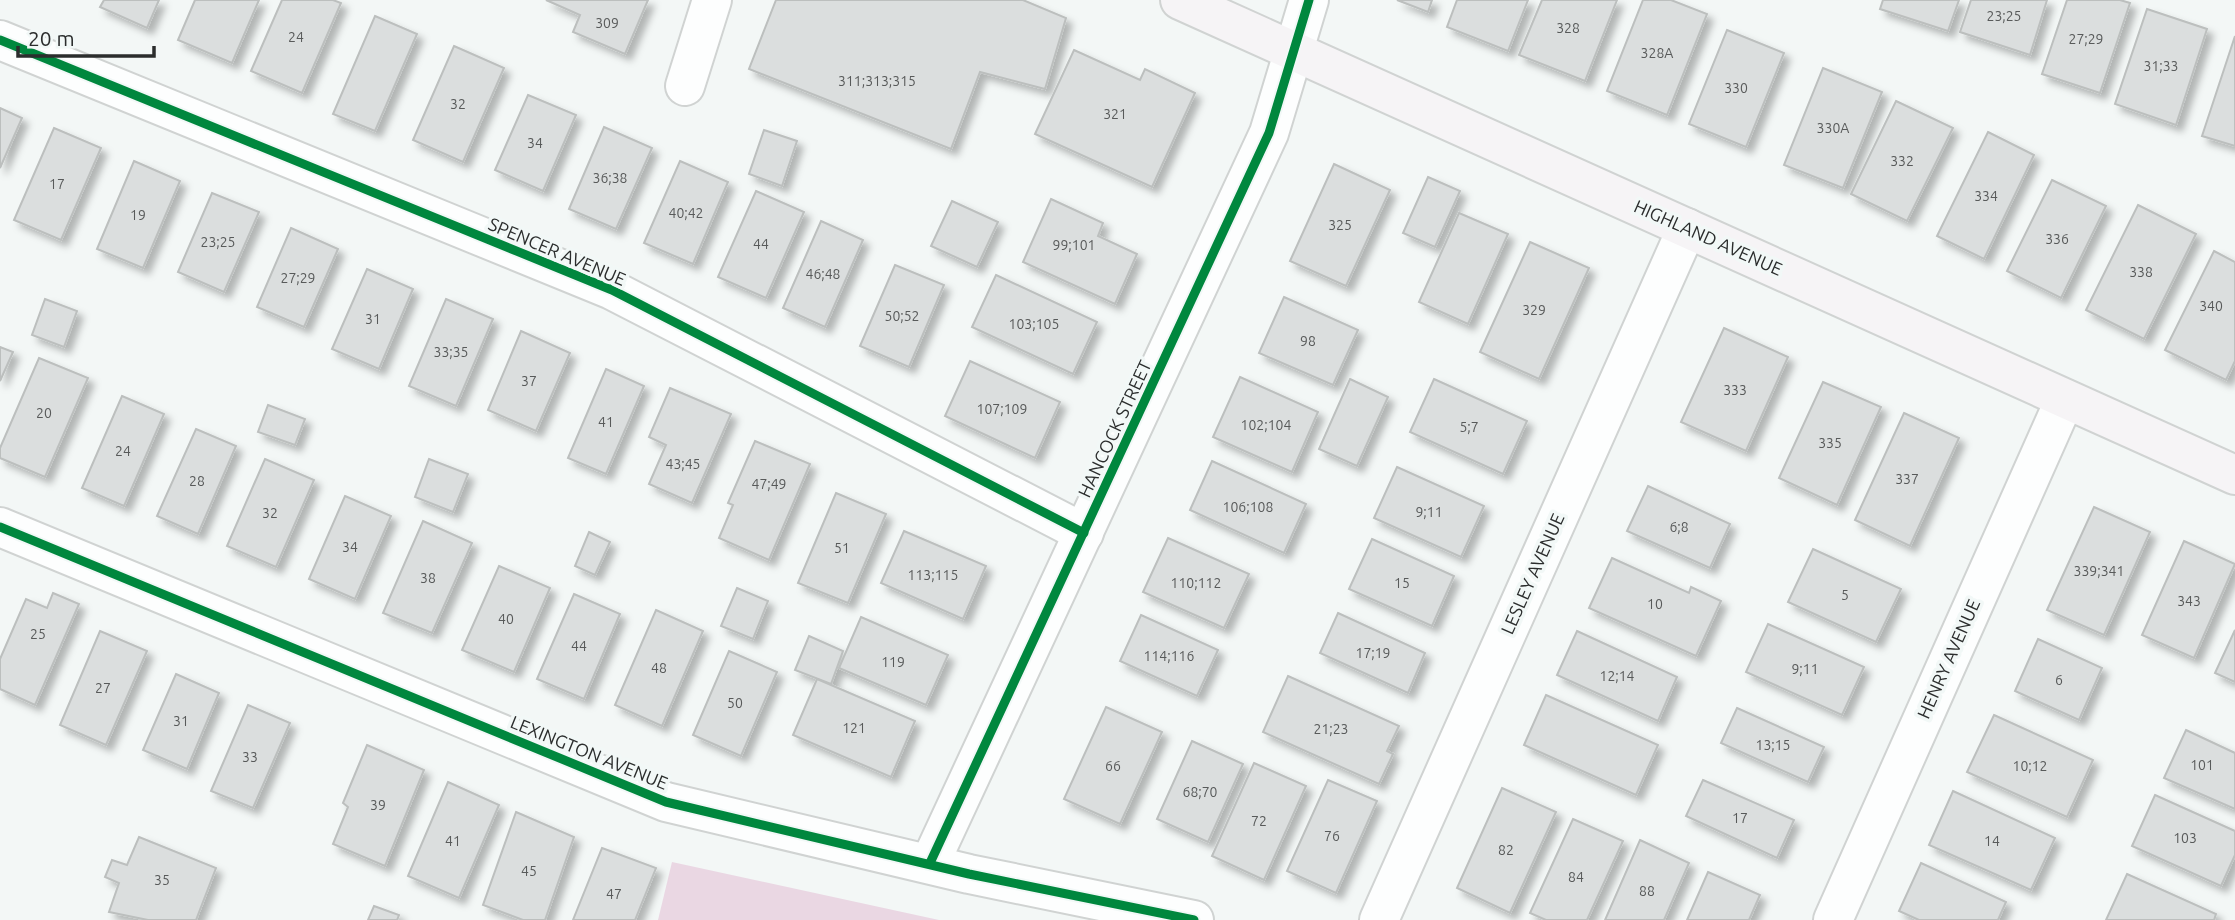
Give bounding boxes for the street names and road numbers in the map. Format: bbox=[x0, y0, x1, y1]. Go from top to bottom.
street label: HIGHLAND AVENUE bbox=[1631, 195, 1786, 279]
street label: SPENCER AVENUE bbox=[486, 213, 629, 289]
street label: HANCOCK STREET bbox=[1074, 357, 1155, 500]
street label: LESLEY AVENUE bbox=[1497, 510, 1568, 637]
street label: HENRY AVENUE bbox=[1913, 596, 1983, 721]
street label: LEXINGTON AVENUE bbox=[508, 711, 671, 793]

